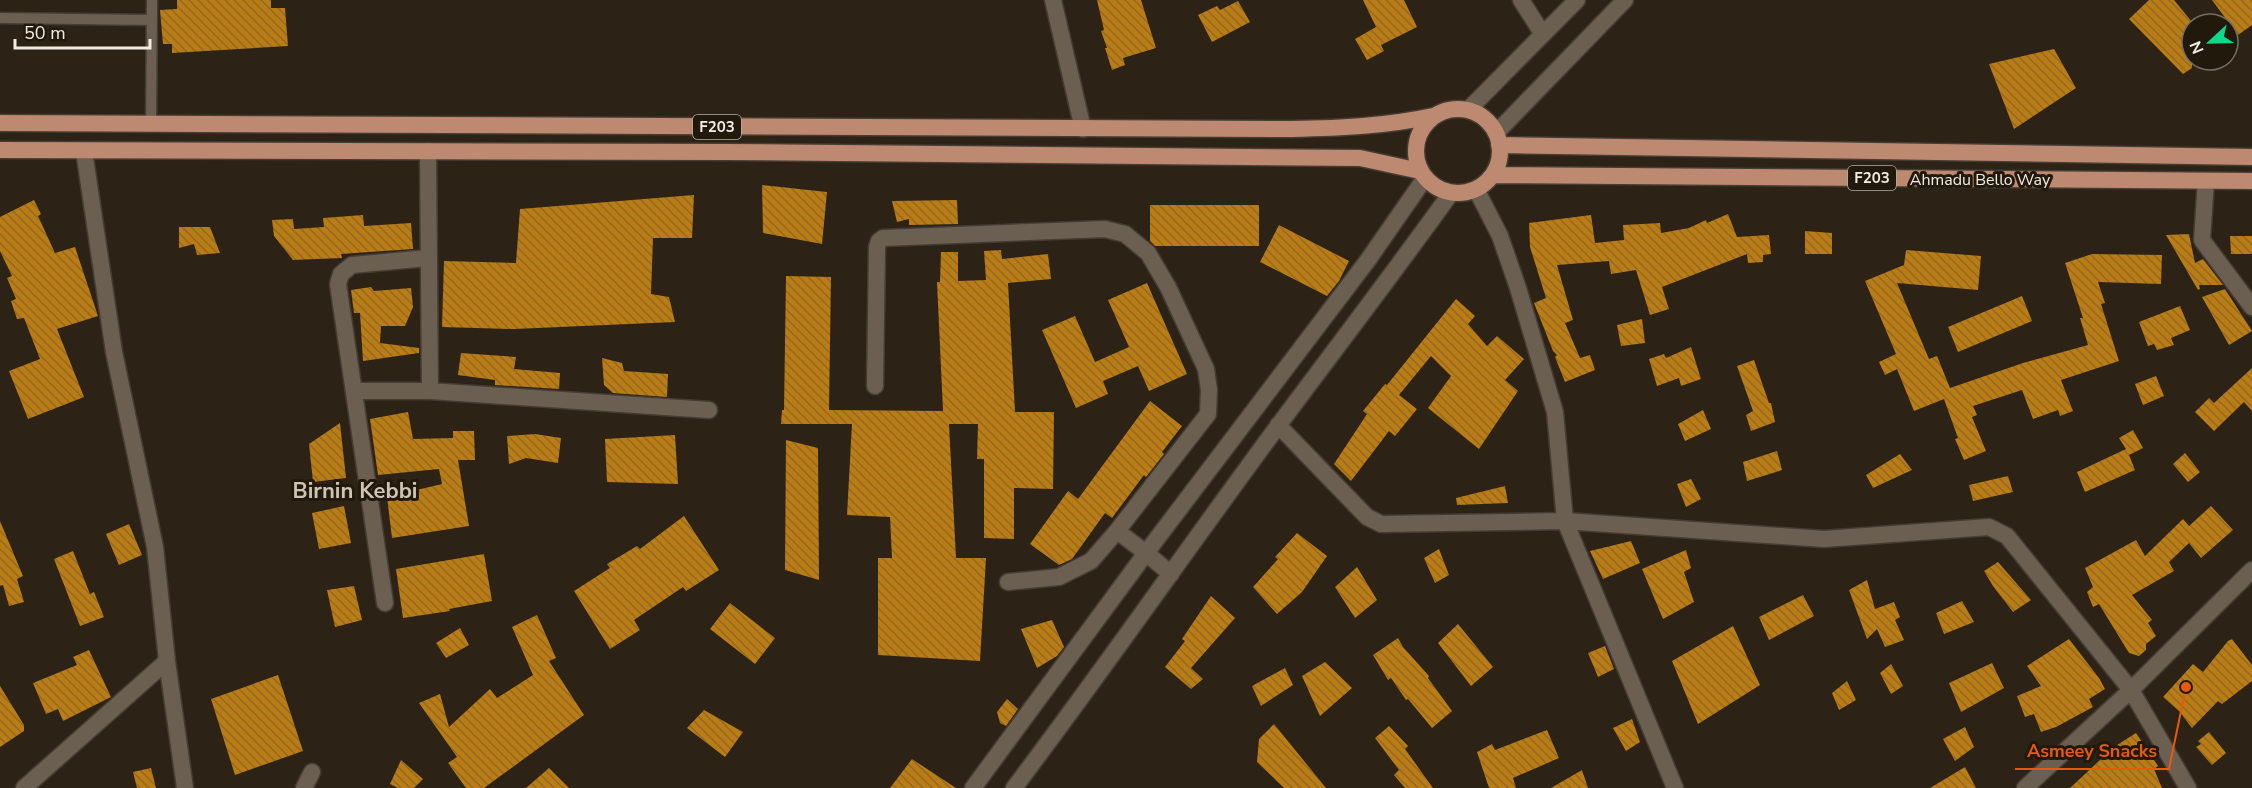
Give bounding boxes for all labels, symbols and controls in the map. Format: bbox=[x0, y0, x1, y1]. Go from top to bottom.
scale bar bbox=[15, 12, 150, 50]
north arrow bbox=[2180, 12, 2240, 72]
text: 50 m bbox=[24, 21, 66, 45]
text: N bbox=[2185, 38, 2209, 57]
road number: F203 bbox=[693, 115, 741, 139]
road number: F203 bbox=[1848, 166, 1896, 190]
street label: Ahmadu Bello Way bbox=[1910, 169, 2051, 191]
district label: Birnin Kebbi bbox=[293, 476, 417, 506]
callout: Asmeey Snacks bbox=[2015, 733, 2169, 769]
text: Asmeey Snacks bbox=[2027, 739, 2157, 763]

